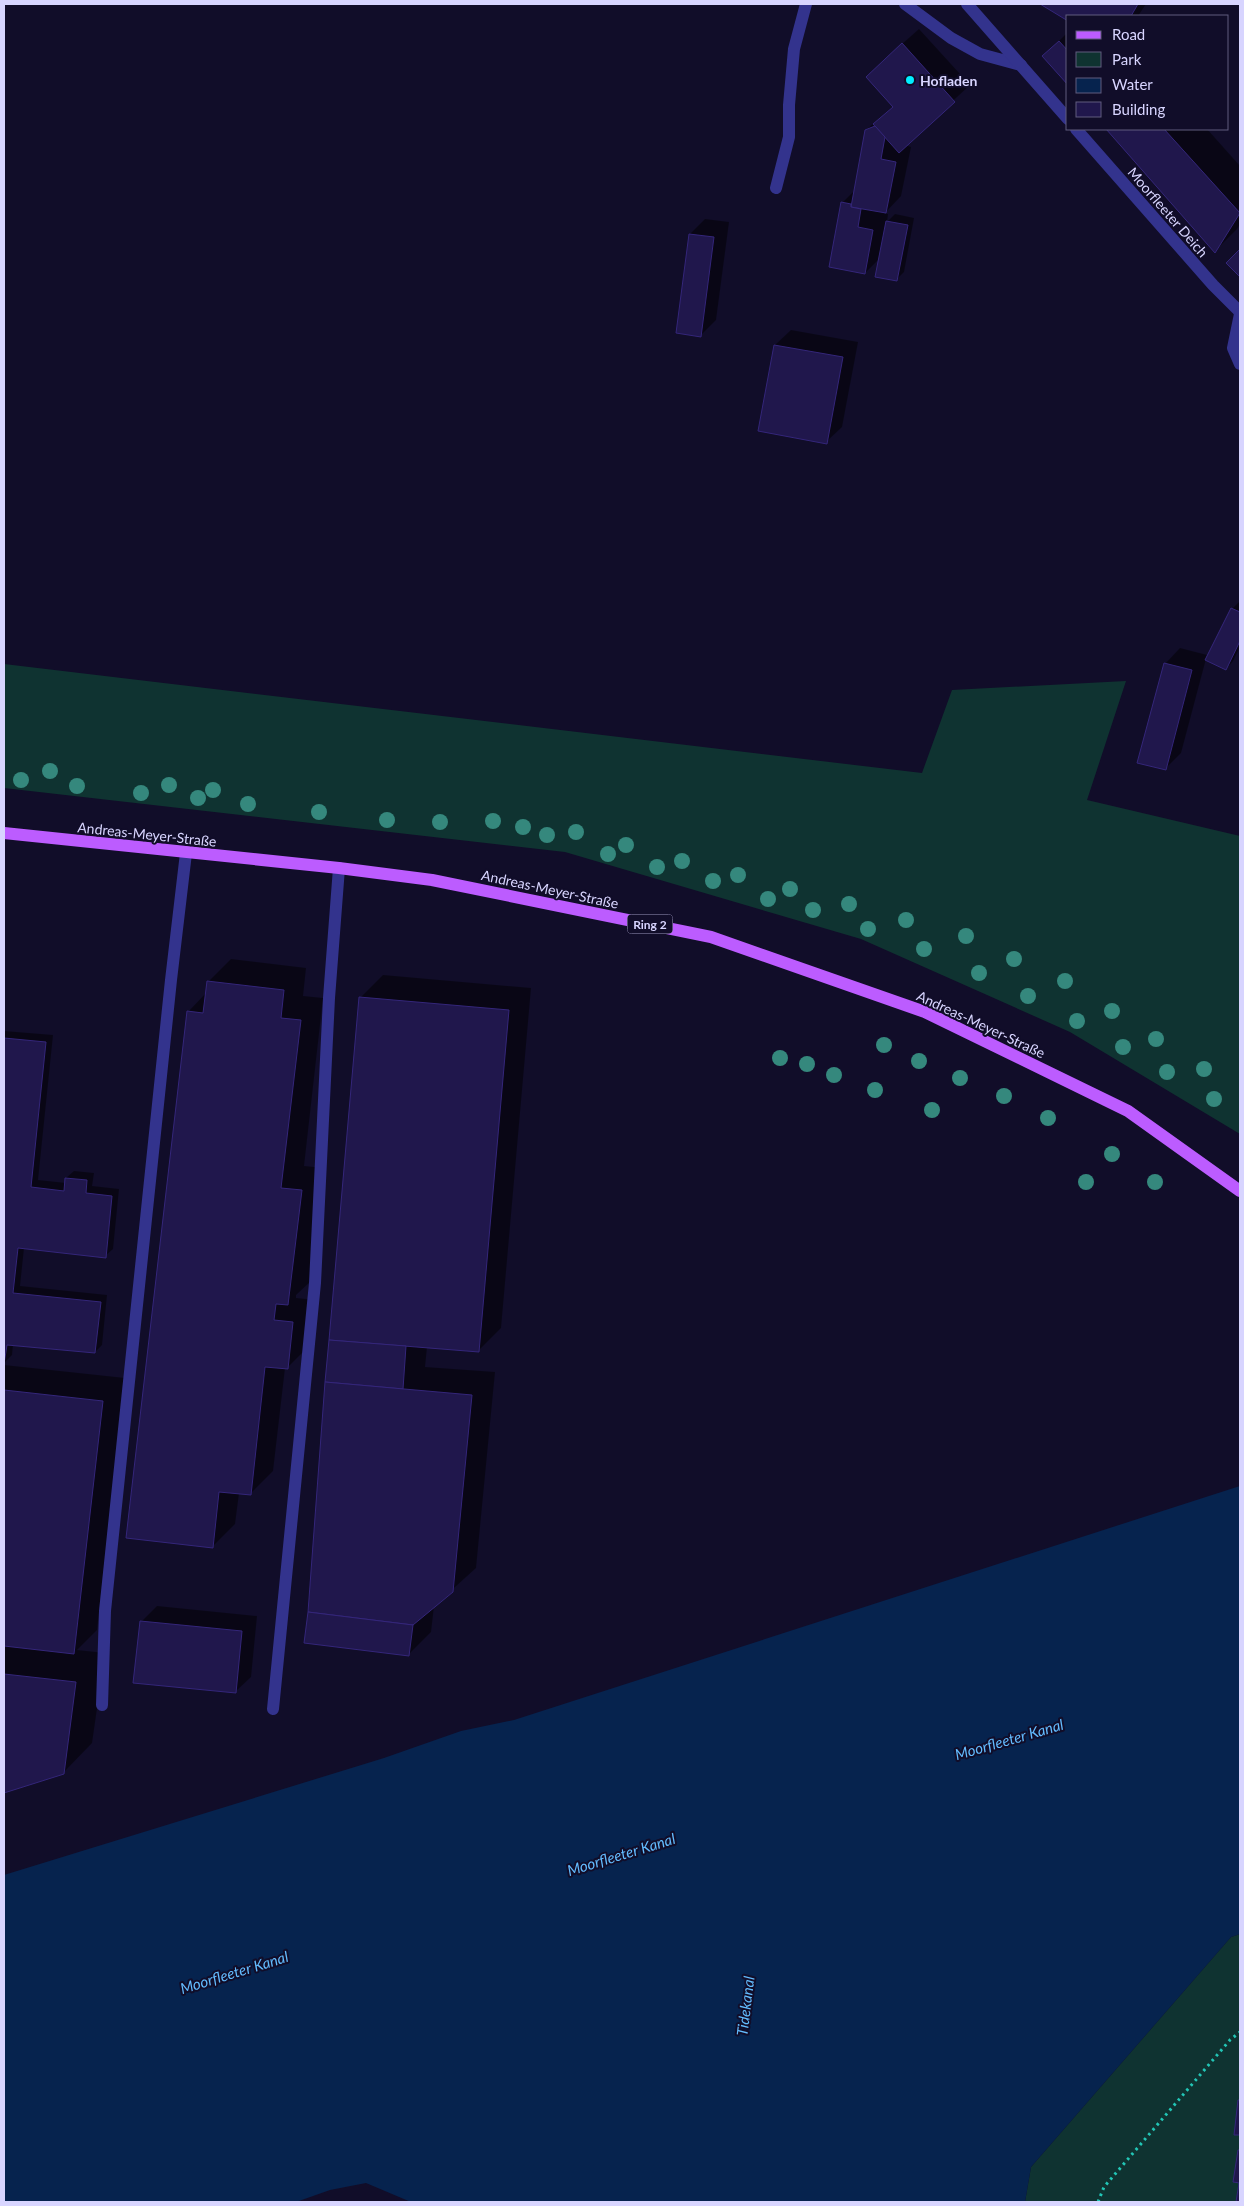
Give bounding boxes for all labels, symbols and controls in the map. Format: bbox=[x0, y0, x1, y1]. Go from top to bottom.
legend bbox=[1066, 15, 1229, 130]
text: Road bbox=[1112, 25, 1145, 43]
text: Park bbox=[1112, 50, 1142, 68]
place label: Hofladen bbox=[920, 72, 978, 89]
marker: Hofladen bbox=[904, 74, 916, 86]
text: Water bbox=[1112, 75, 1153, 93]
text: Building bbox=[1112, 100, 1165, 118]
street label: Moorfleeter Deich bbox=[1124, 164, 1212, 260]
street label: Andreas-Meyer-Straße bbox=[77, 818, 217, 850]
street label: Andreas-Meyer-Straße bbox=[480, 866, 620, 912]
road number: Ring 2 bbox=[628, 914, 672, 934]
street label: Andreas-Meyer-Straße bbox=[914, 987, 1048, 1061]
water label: Moorfleeter Kanal bbox=[953, 1715, 1066, 1763]
water label: Moorfleeter Kanal bbox=[565, 1829, 678, 1879]
water label: Moorfleeter Kanal bbox=[178, 1947, 291, 1997]
water label: Tidekanal bbox=[732, 1974, 758, 2037]

